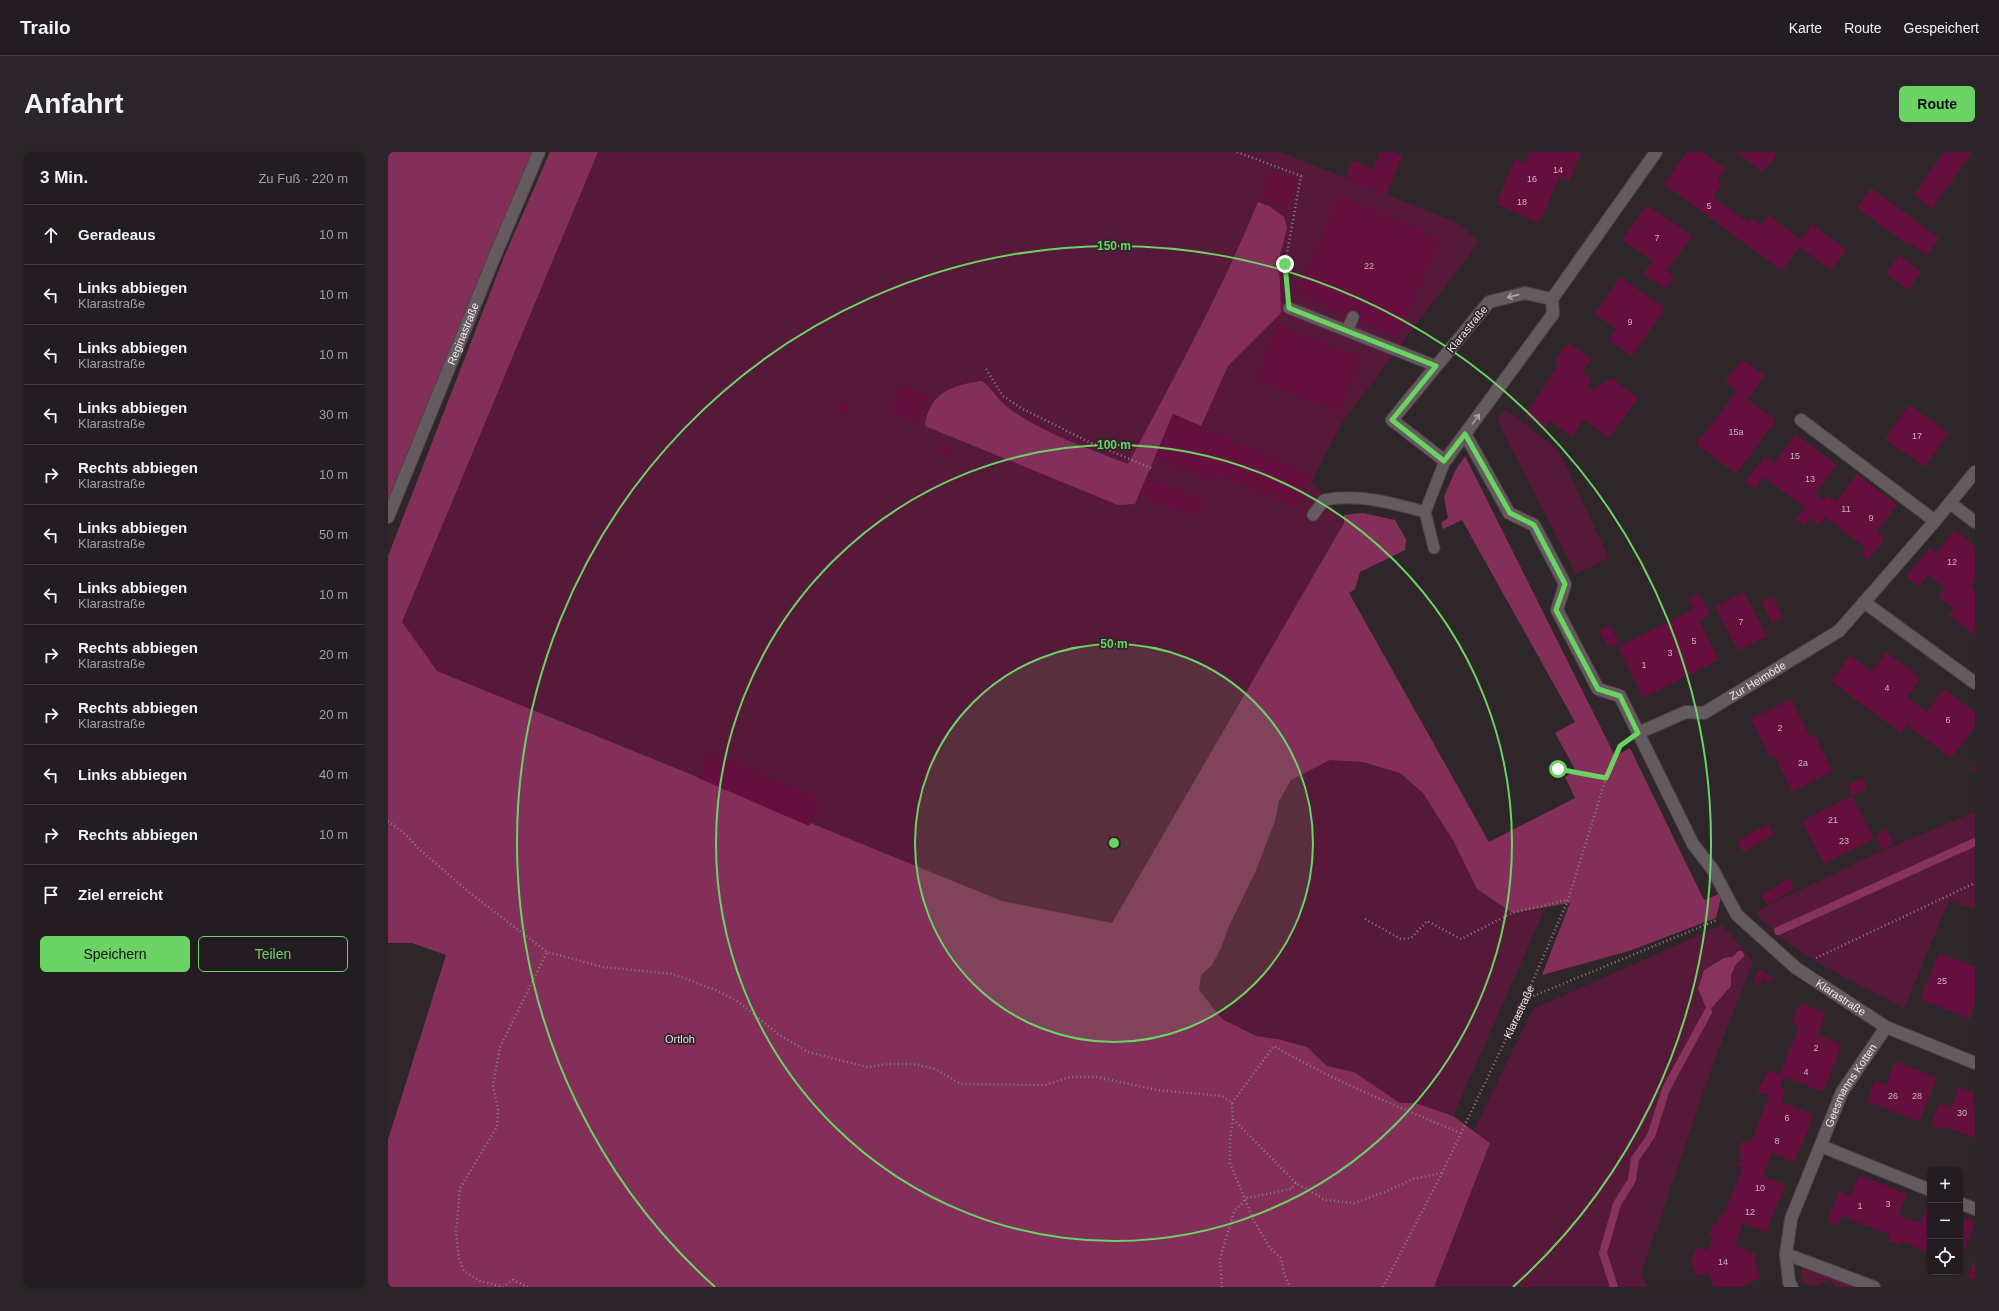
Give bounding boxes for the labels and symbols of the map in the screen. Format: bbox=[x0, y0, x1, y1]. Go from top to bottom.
house number: 14 bbox=[1553, 165, 1563, 175]
house number: 16 bbox=[1527, 174, 1537, 184]
house number: 18 bbox=[1517, 197, 1527, 207]
house number: 5 bbox=[1706, 201, 1712, 211]
house number: 7 bbox=[1654, 233, 1660, 243]
text: 150 m bbox=[1097, 239, 1131, 253]
route end bbox=[1276, 255, 1294, 273]
house number: 22 bbox=[1364, 261, 1374, 271]
one-way arrow bbox=[1507, 293, 1520, 300]
street label: Reginastraße bbox=[445, 301, 481, 367]
street label: Klarastraße bbox=[1444, 303, 1490, 355]
house number: 9 bbox=[1627, 317, 1633, 327]
one-way arrow bbox=[1472, 413, 1480, 424]
house number: 15a bbox=[1728, 427, 1744, 437]
house number: 17 bbox=[1912, 431, 1922, 441]
text: 100 m bbox=[1097, 438, 1131, 452]
house number: 15 bbox=[1790, 451, 1800, 461]
house number: 13 bbox=[1805, 474, 1815, 484]
house number: 11 bbox=[1841, 504, 1851, 514]
house number: 9 bbox=[1868, 513, 1874, 523]
house number: 12 bbox=[1947, 557, 1957, 567]
house number: 7 bbox=[1738, 617, 1744, 627]
house number: 5 bbox=[1691, 636, 1697, 646]
text: 50 m bbox=[1100, 637, 1128, 651]
house number: 3 bbox=[1667, 648, 1673, 658]
street label: Zur Heimöde bbox=[1727, 659, 1788, 702]
house number: 1 bbox=[1641, 660, 1647, 670]
house number: 4 bbox=[1884, 683, 1890, 693]
house number: 6 bbox=[1945, 715, 1951, 725]
house number: 2 bbox=[1777, 723, 1783, 733]
house number: 2a bbox=[1798, 758, 1808, 768]
route start bbox=[1549, 760, 1567, 778]
house number: 21 bbox=[1828, 815, 1838, 825]
centre of rings bbox=[1107, 836, 1121, 850]
house number: 23 bbox=[1839, 836, 1849, 846]
house number: 25 bbox=[1937, 976, 1947, 986]
street label: Klarastraße bbox=[1814, 977, 1868, 1018]
street label: Klarastraße bbox=[1501, 983, 1536, 1040]
park label: Ortloh bbox=[665, 1033, 695, 1045]
street label: Geesmanns Kotten bbox=[1823, 1041, 1879, 1129]
house number: 2 bbox=[1813, 1043, 1819, 1053]
house number: 4 bbox=[1803, 1067, 1809, 1077]
house number: 26 bbox=[1888, 1091, 1898, 1101]
house number: 28 bbox=[1912, 1091, 1922, 1101]
house number: 30 bbox=[1957, 1108, 1967, 1118]
house number: 6 bbox=[1784, 1113, 1790, 1123]
house number: 8 bbox=[1774, 1136, 1780, 1146]
house number: 10 bbox=[1755, 1183, 1765, 1193]
house number: 3 bbox=[1885, 1199, 1891, 1209]
house number: 1 bbox=[1857, 1201, 1863, 1211]
house number: 12 bbox=[1745, 1207, 1755, 1217]
house number: 14 bbox=[1718, 1257, 1728, 1267]

